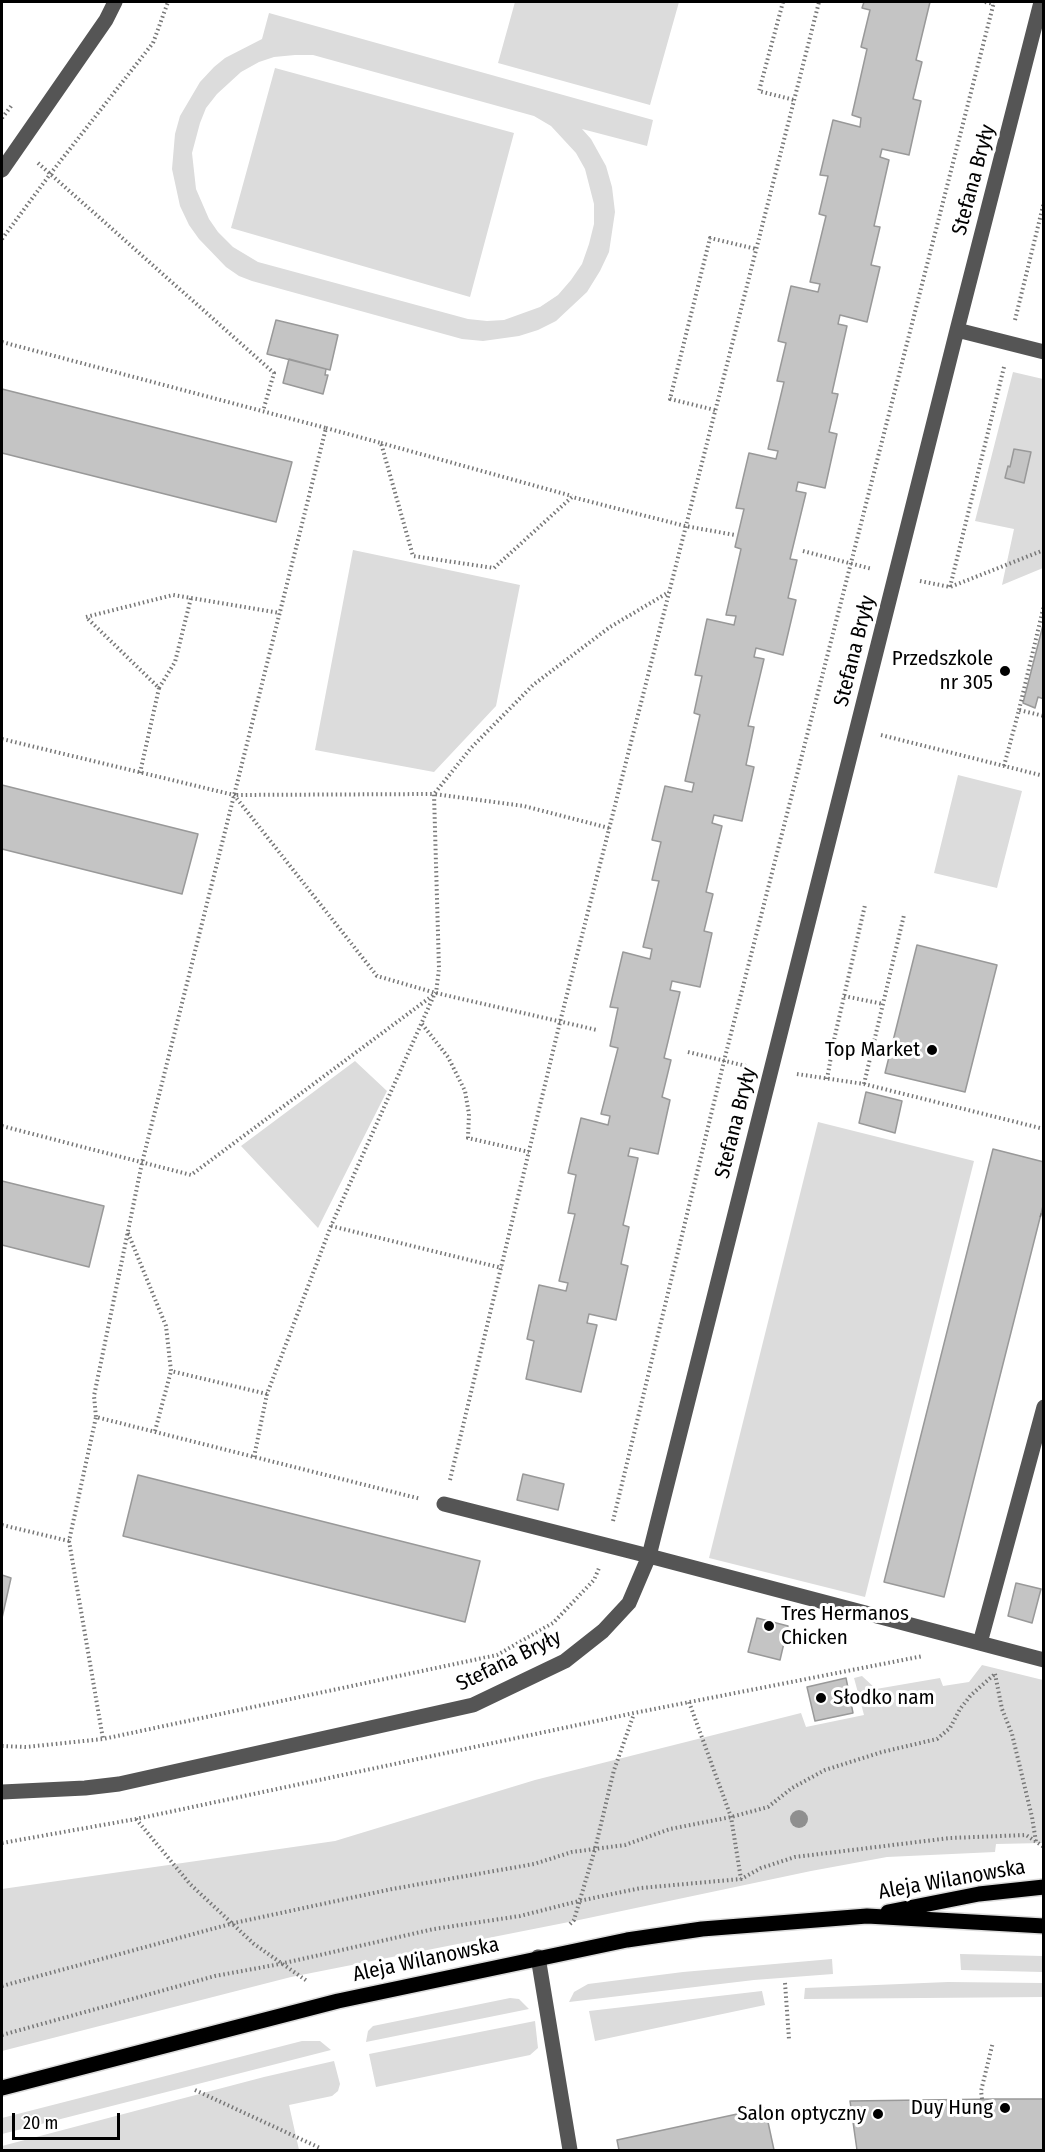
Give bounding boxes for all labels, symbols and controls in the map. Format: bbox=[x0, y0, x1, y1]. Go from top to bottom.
street label: Stefana Bryły bbox=[947, 122, 1001, 238]
street label: Stefana Bryły bbox=[829, 593, 881, 709]
place label: Przedszkole nr 305 bbox=[892, 646, 993, 696]
marker: Przedszkole nr 305 bbox=[998, 664, 1012, 678]
place label: Top Market bbox=[825, 1037, 920, 1063]
marker: Top Market bbox=[925, 1043, 939, 1057]
street label: Stefana Bryły bbox=[710, 1065, 762, 1181]
place label: Tres Hermanos Chicken bbox=[781, 1601, 909, 1651]
marker: Tres Hermanos Chicken bbox=[762, 1619, 776, 1633]
street label: Stefana Bryły bbox=[453, 1625, 565, 1697]
place label: Słodko nam bbox=[833, 1685, 935, 1711]
marker: Słodko nam bbox=[814, 1691, 828, 1705]
street label: Aleja Wilanowska bbox=[877, 1855, 1027, 1905]
street label: Aleja Wilanowska bbox=[351, 1932, 501, 1988]
place label: Duy Hung bbox=[911, 2095, 993, 2121]
scale bar bbox=[15, 2101, 123, 2139]
place label: Salon optyczny bbox=[737, 2101, 866, 2127]
marker: Duy Hung bbox=[998, 2101, 1012, 2115]
marker: Salon optyczny bbox=[871, 2107, 885, 2121]
text: 20 m bbox=[23, 2112, 58, 2134]

